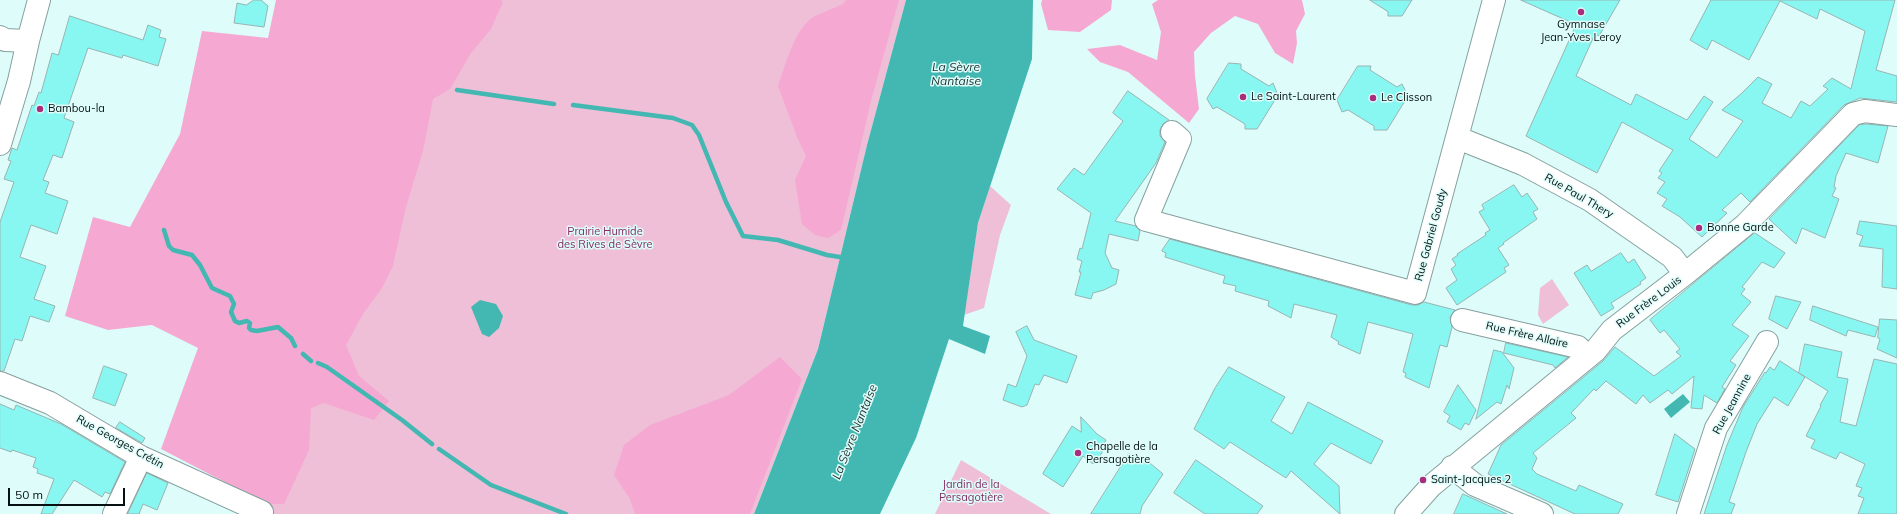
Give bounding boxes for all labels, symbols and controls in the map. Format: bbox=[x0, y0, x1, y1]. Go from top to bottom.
marker: Gymnase Jean-Yves Leroy bbox=[1576, 7, 1586, 17]
place label: Gymnase Jean-Yves Leroy bbox=[1541, 18, 1621, 44]
water label: La Sèvre Nantaise bbox=[931, 60, 981, 88]
place label: Le Saint-Laurent bbox=[1251, 90, 1336, 104]
place label: Le Clisson bbox=[1381, 91, 1432, 105]
marker: Le Saint-Laurent bbox=[1238, 92, 1248, 102]
marker: Le Clisson bbox=[1368, 93, 1378, 103]
place label: Bambou-la bbox=[48, 102, 105, 116]
marker: Bambou-la bbox=[35, 104, 45, 114]
street label: Rue Paul Thery bbox=[1542, 171, 1616, 221]
street label: Rue Gabriel Goudy bbox=[1412, 187, 1450, 283]
place label: Bonne Garde bbox=[1707, 221, 1774, 235]
marker: Bonne Garde bbox=[1694, 223, 1704, 233]
park label: Prairie Humide des Rives de Sèvre bbox=[557, 225, 653, 251]
street label: Rue Frère Louis bbox=[1614, 273, 1684, 331]
street label: Rue Frère Allaire bbox=[1485, 319, 1569, 351]
street label: Rue Jeannine bbox=[1710, 372, 1754, 436]
water label: La Sèvre Nantaise bbox=[829, 382, 881, 482]
street label: Rue Georges Crétin bbox=[74, 412, 166, 472]
place label: Chapelle de la Persagotière bbox=[1086, 440, 1158, 466]
marker: Chapelle de la Persagotière bbox=[1073, 448, 1083, 458]
place label: Saint-Jacques 2 bbox=[1431, 473, 1511, 487]
marker: Saint-Jacques 2 bbox=[1418, 475, 1428, 485]
park label: Jardin de la Persagotière bbox=[939, 478, 1003, 504]
scale bar bbox=[10, 480, 127, 506]
text: 50 m bbox=[15, 487, 43, 502]

